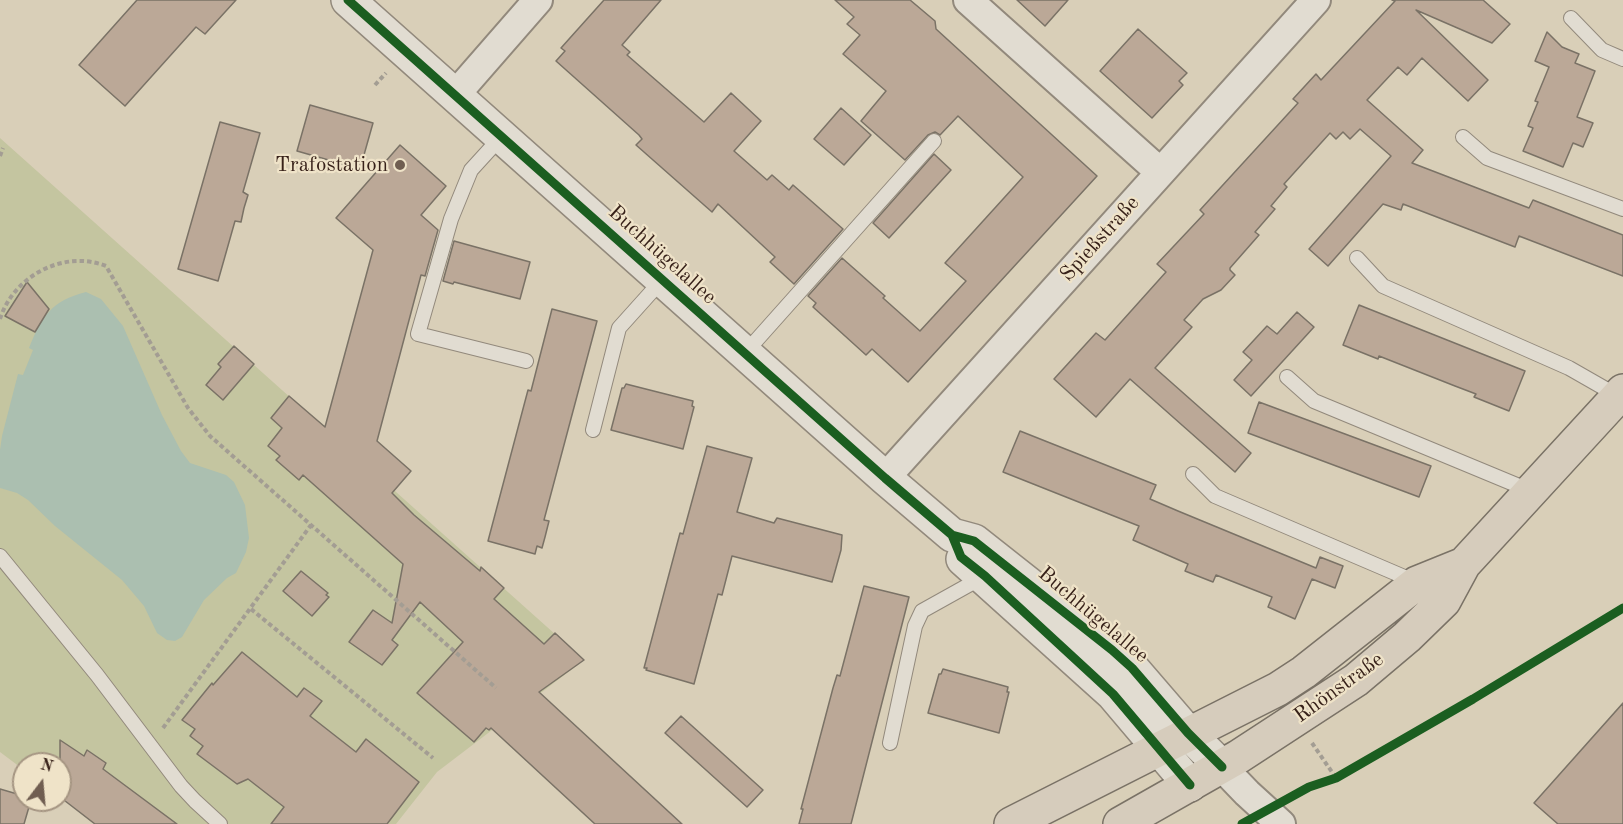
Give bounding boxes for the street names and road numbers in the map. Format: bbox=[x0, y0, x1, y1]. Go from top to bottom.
street label: Spießstraße bbox=[1055, 191, 1145, 287]
street label: Buchhügelallee bbox=[603, 200, 721, 310]
street label: Buchhügelallee bbox=[1033, 561, 1153, 669]
street label: Rhönstraße bbox=[1289, 647, 1389, 729]

